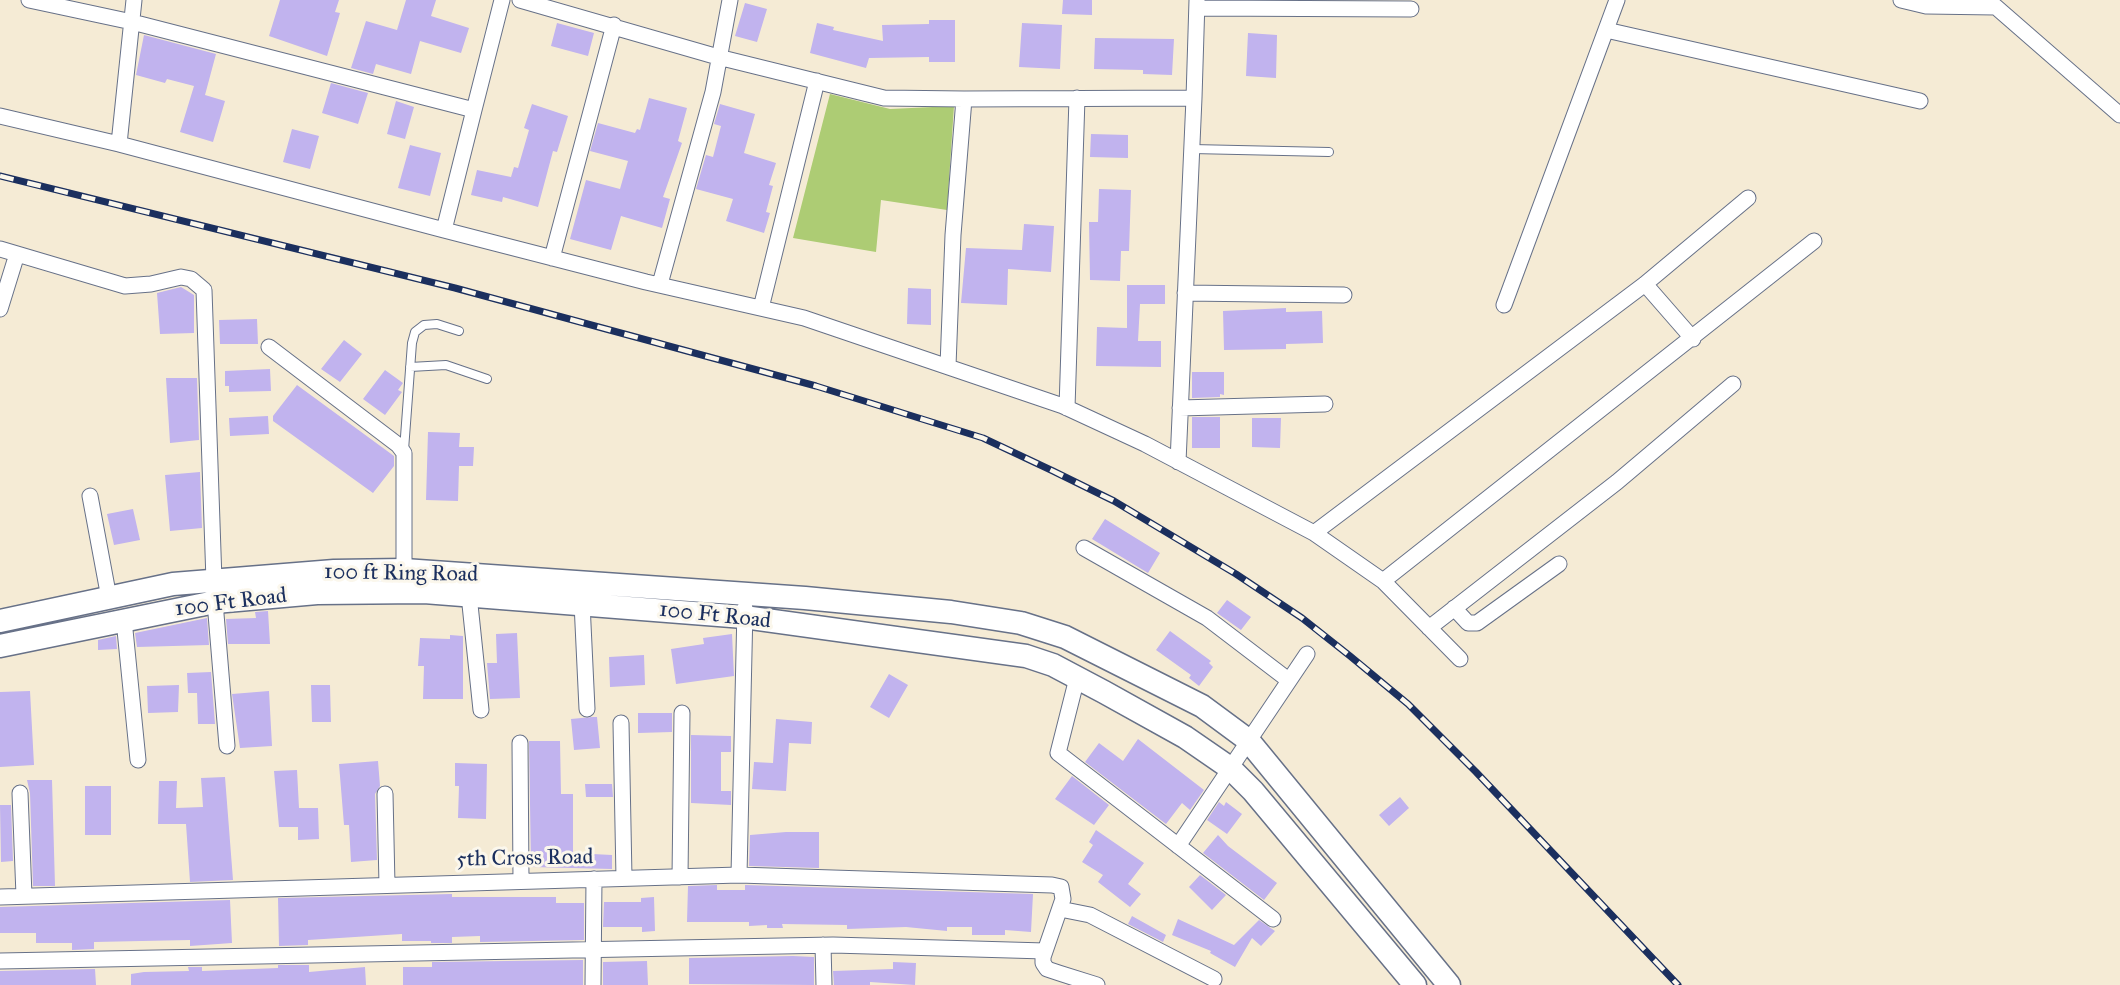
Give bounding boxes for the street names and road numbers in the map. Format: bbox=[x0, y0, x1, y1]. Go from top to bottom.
street label: 100 ft Ring Road bbox=[324, 559, 478, 589]
street label: 100 Ft Road bbox=[174, 583, 288, 623]
street label: 100 Ft Road bbox=[658, 597, 772, 635]
street label: 5th Cross Road bbox=[456, 845, 594, 873]

